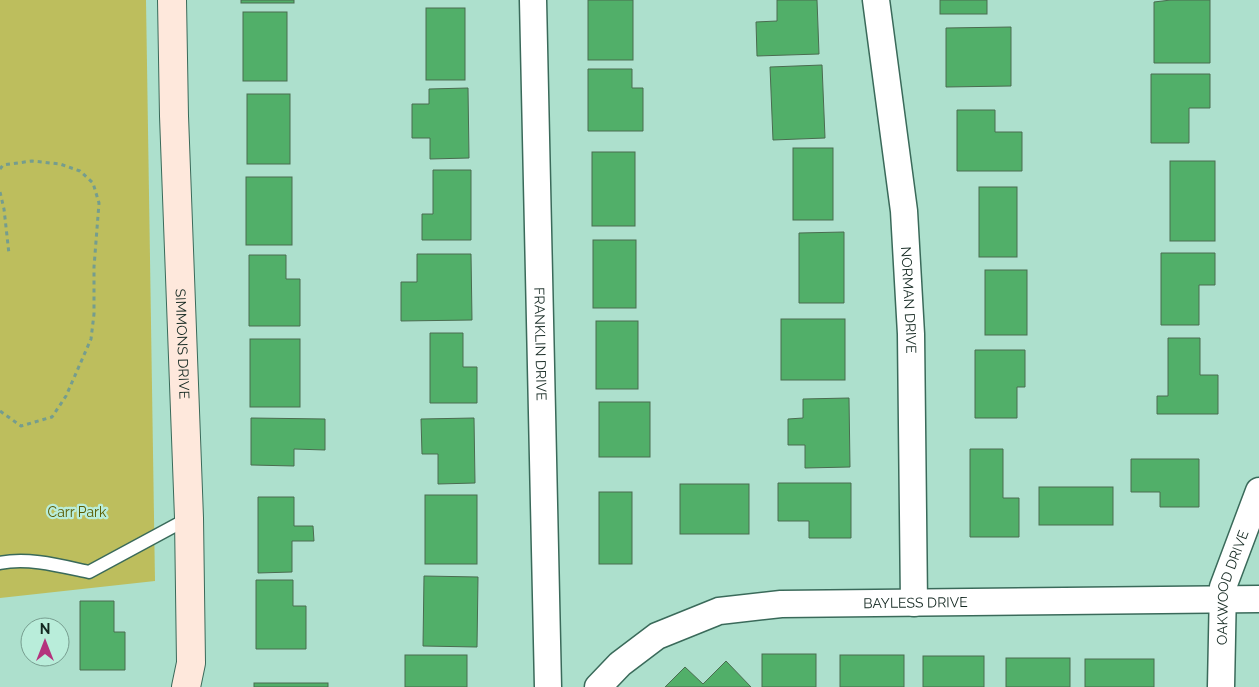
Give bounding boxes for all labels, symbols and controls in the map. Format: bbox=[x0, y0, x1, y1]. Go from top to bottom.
street label: NORMAN DRIVE bbox=[898, 246, 919, 354]
street label: FRANKLIN DRIVE bbox=[531, 287, 550, 401]
street label: SIMMONS DRIVE bbox=[172, 288, 193, 399]
park label: Carr Park bbox=[48, 504, 107, 520]
street label: OAKWOOD DRIVE bbox=[1214, 528, 1252, 645]
street label: BAYLESS DRIVE bbox=[863, 594, 968, 611]
north arrow bbox=[20, 617, 70, 667]
text: N bbox=[40, 621, 50, 637]

